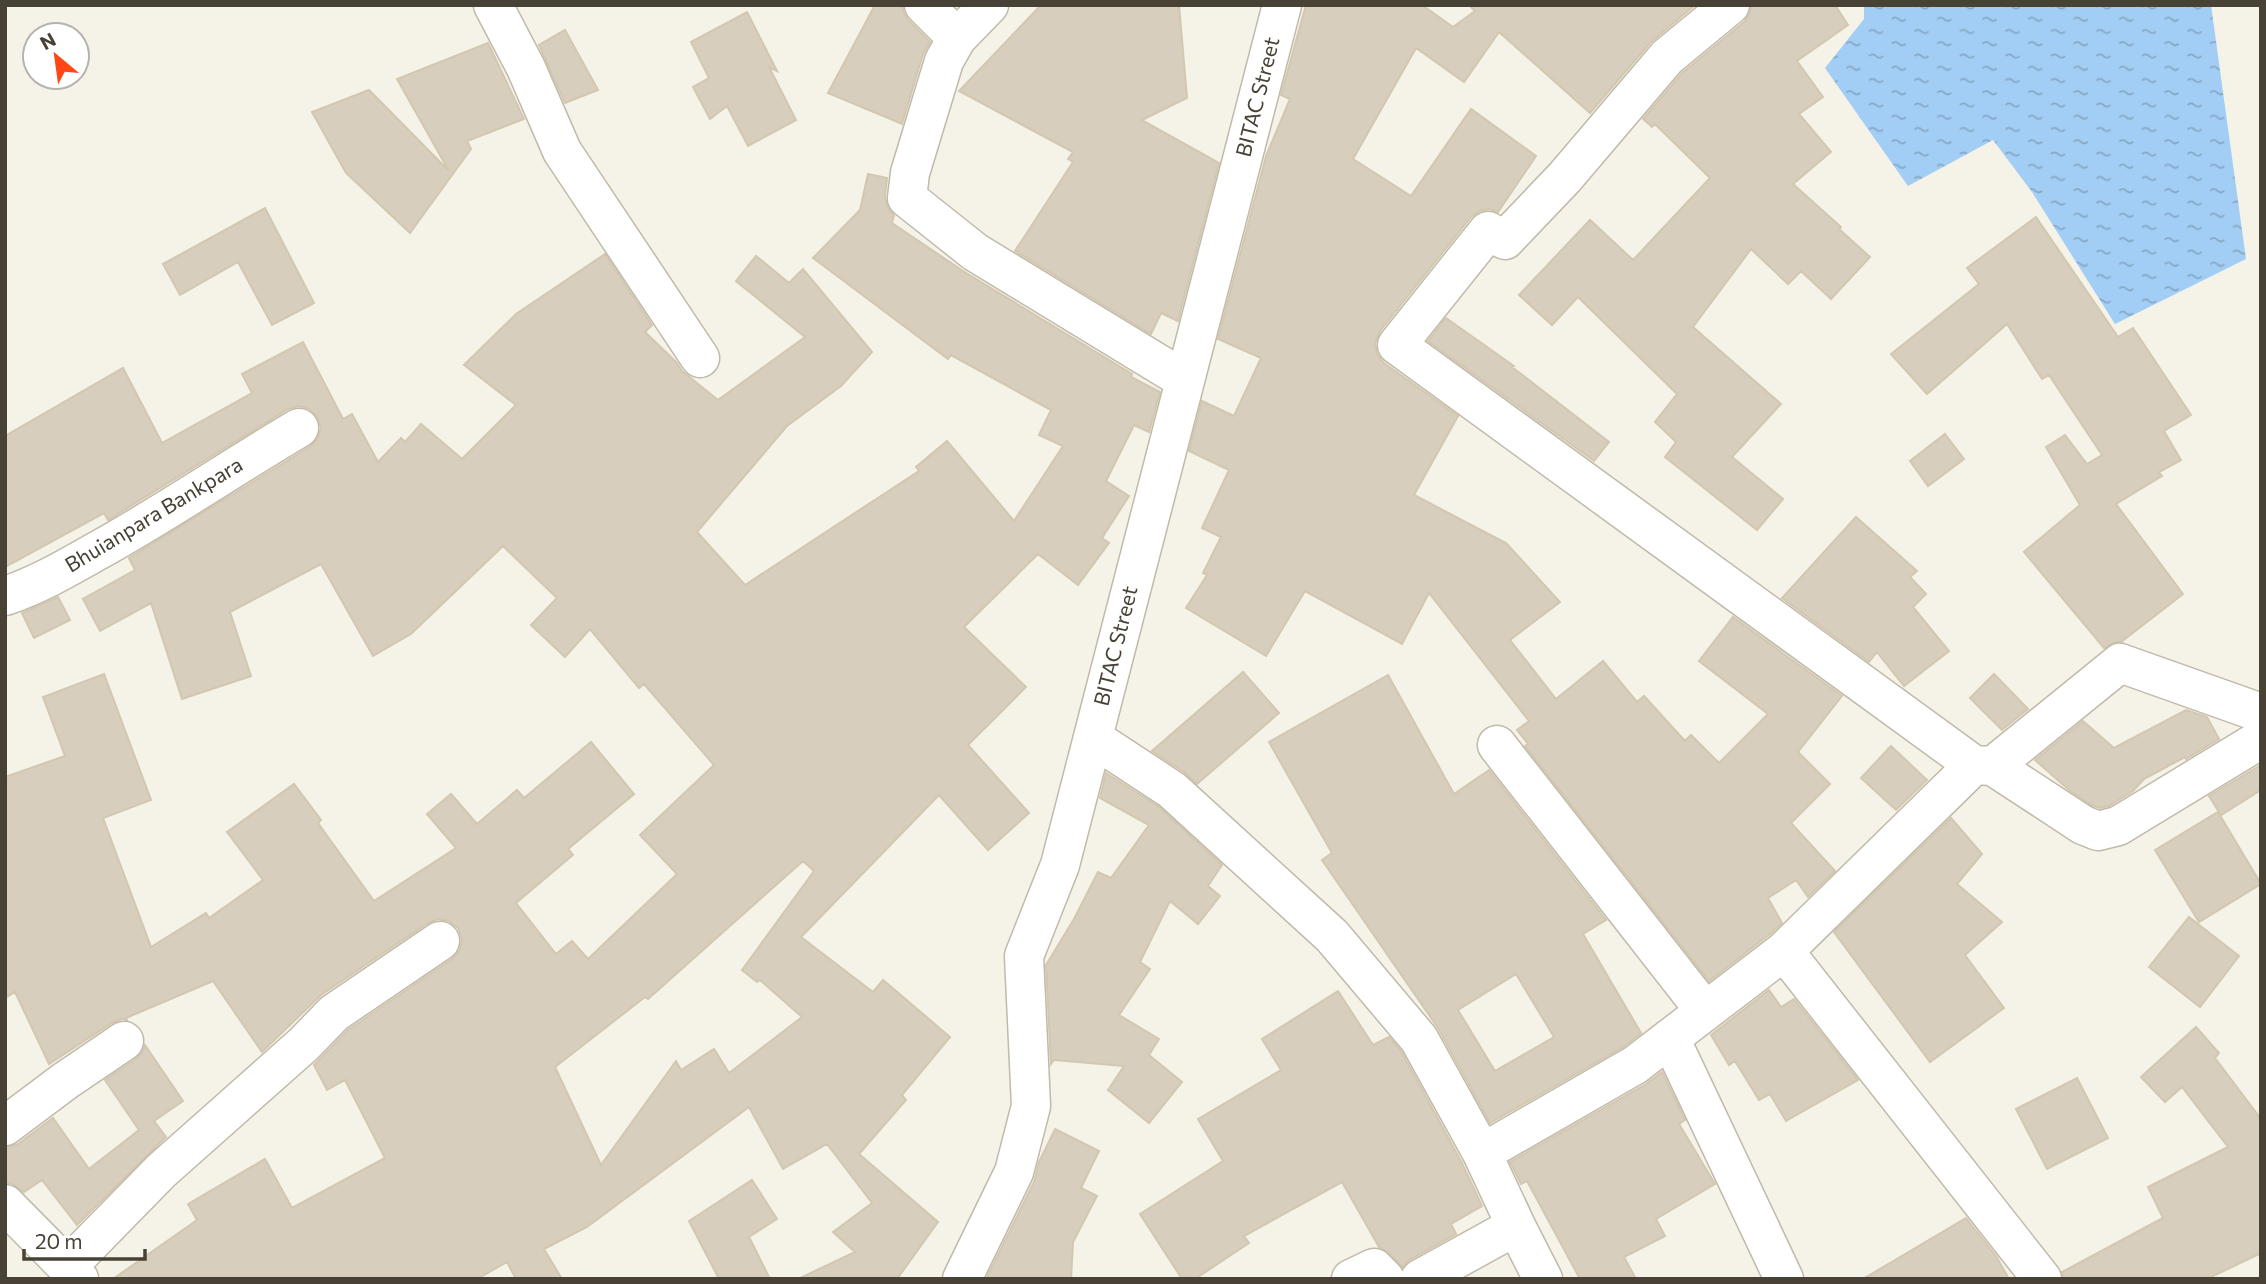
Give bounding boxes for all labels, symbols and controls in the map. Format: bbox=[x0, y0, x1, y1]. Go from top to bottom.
north arrow bbox=[21, 21, 91, 91]
text: N bbox=[36, 27, 59, 54]
street label: BITAC Street bbox=[1230, 34, 1284, 159]
street label: Bhuianpara Bankpara bbox=[60, 451, 247, 577]
street label: BITAC Street bbox=[1088, 583, 1142, 708]
scale bar bbox=[24, 1218, 145, 1262]
text: 20 m bbox=[35, 1228, 83, 1253]

